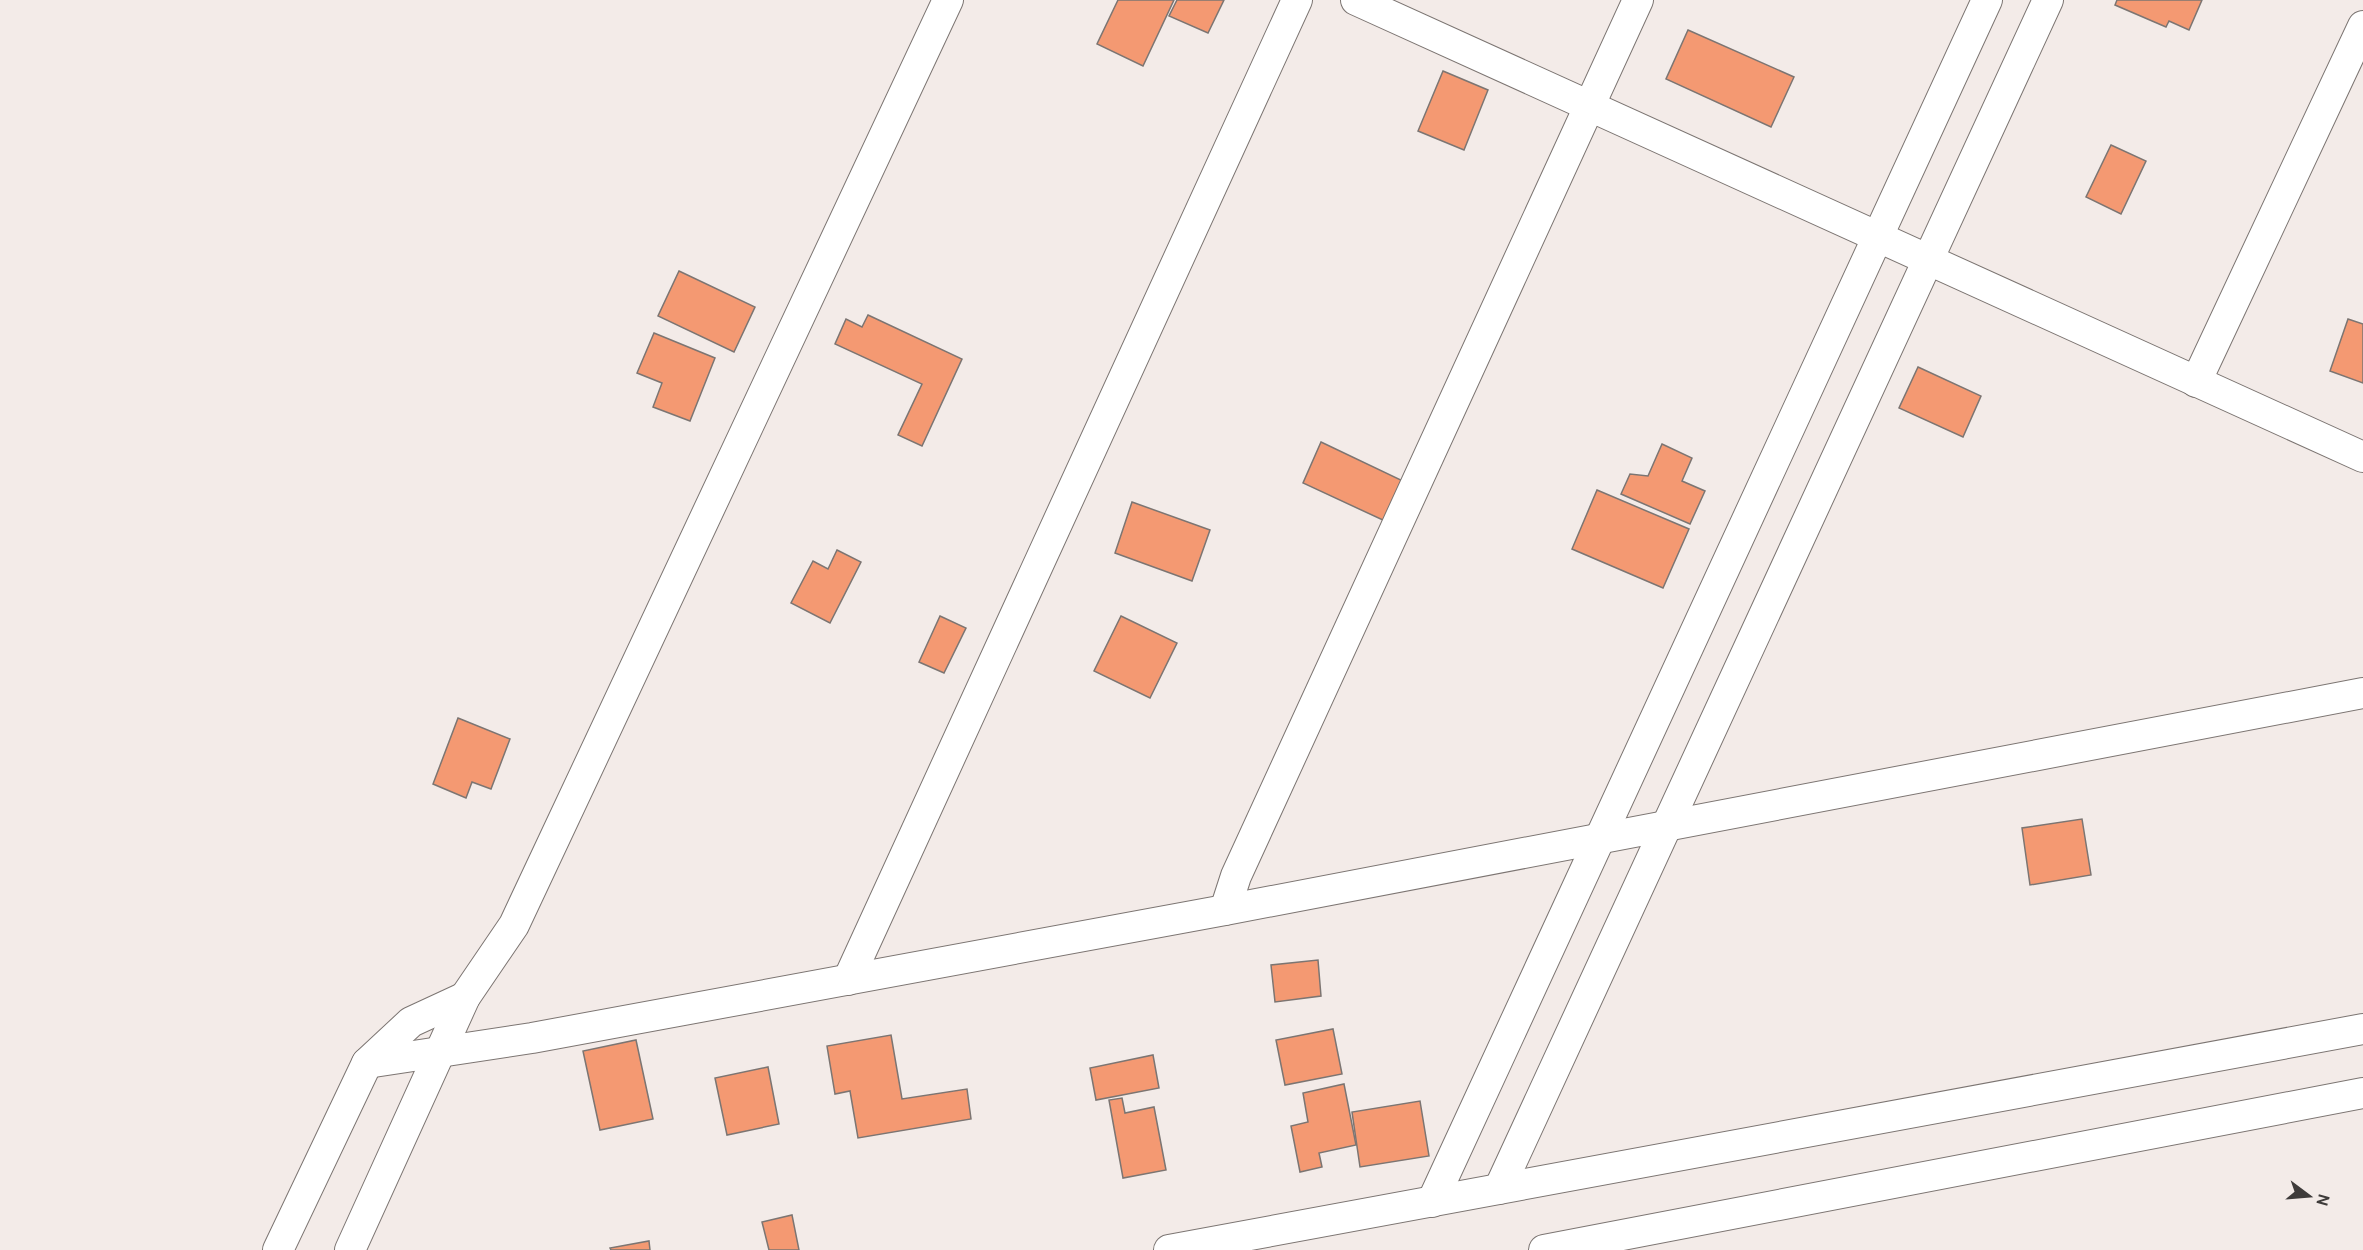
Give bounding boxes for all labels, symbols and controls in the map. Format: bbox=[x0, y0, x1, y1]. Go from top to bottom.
north arrow bbox=[2279, 1166, 2339, 1226]
text: N bbox=[2312, 1192, 2334, 1208]

